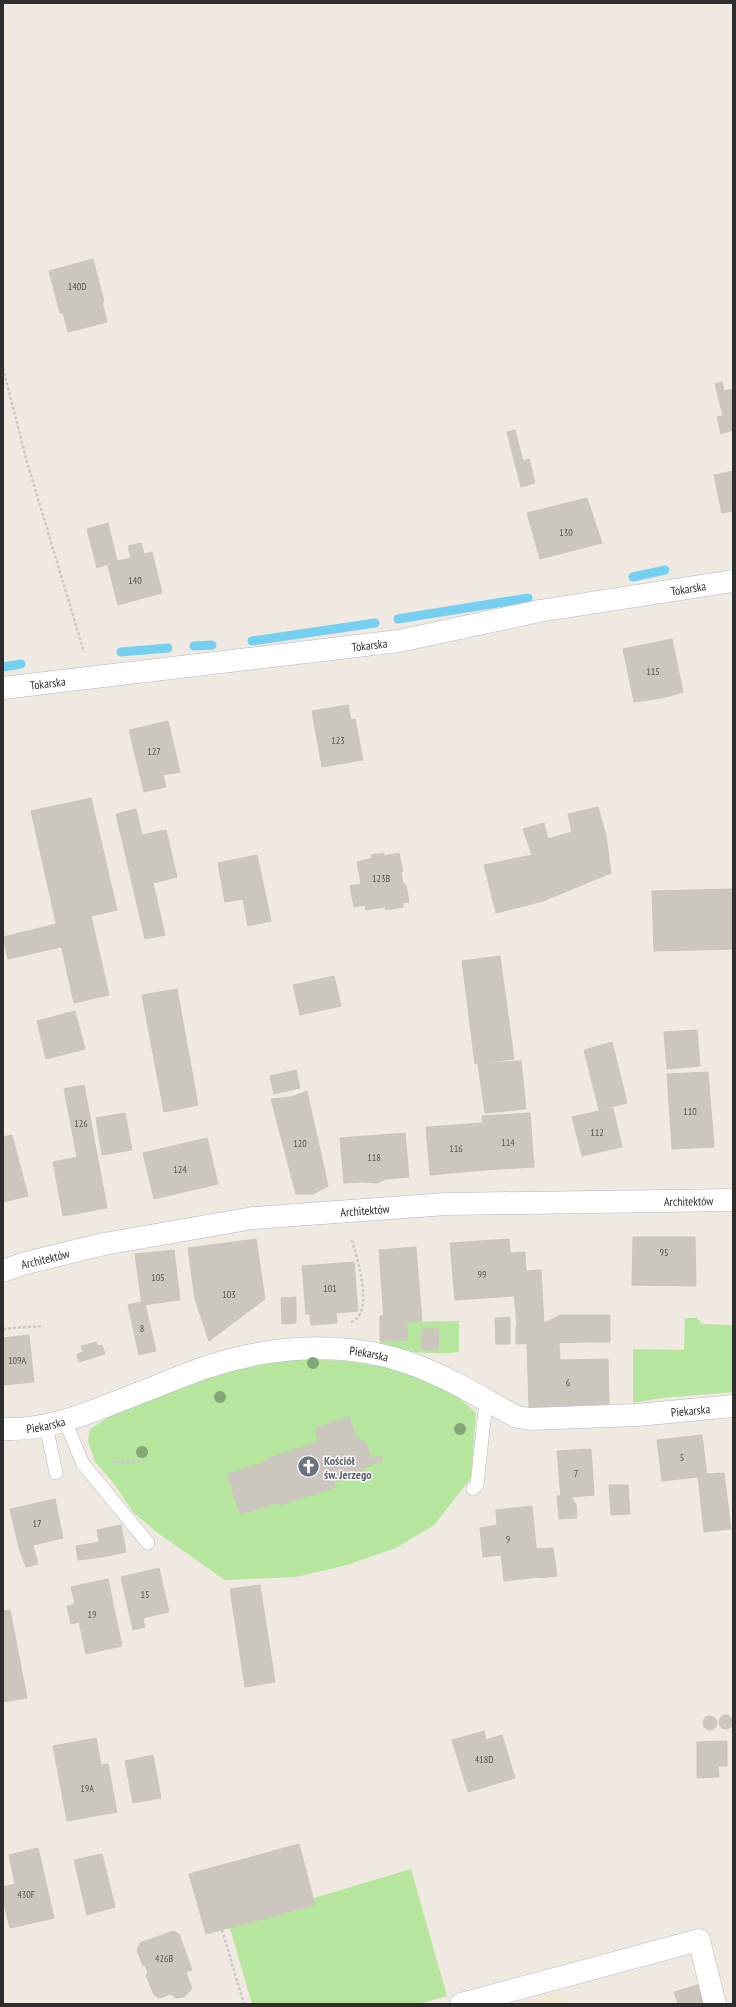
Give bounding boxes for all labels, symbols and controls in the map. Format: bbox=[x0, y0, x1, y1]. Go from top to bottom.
house number: 140D bbox=[68, 280, 86, 293]
house number: 130 bbox=[559, 526, 573, 539]
house number: 140 bbox=[128, 574, 142, 587]
street label: Tokarska bbox=[670, 578, 707, 598]
street label: Tokarska bbox=[351, 635, 388, 654]
house number: 115 bbox=[646, 665, 660, 678]
street label: Tokarska bbox=[29, 673, 66, 692]
house number: 123 bbox=[331, 734, 345, 747]
house number: 127 bbox=[147, 745, 161, 758]
house number: 123B bbox=[372, 872, 390, 885]
house number: 110 bbox=[683, 1105, 697, 1118]
house number: 126 bbox=[74, 1117, 88, 1130]
house number: 112 bbox=[590, 1126, 604, 1139]
house number: 114 bbox=[501, 1136, 515, 1149]
house number: 120 bbox=[293, 1137, 307, 1150]
house number: 116 bbox=[449, 1142, 463, 1155]
house number: 118 bbox=[367, 1151, 381, 1164]
house number: 124 bbox=[173, 1163, 187, 1176]
street label: Architektów bbox=[664, 1193, 714, 1208]
street label: Architektów bbox=[340, 1201, 391, 1219]
street label: Architektów bbox=[19, 1245, 72, 1272]
house number: 95 bbox=[660, 1246, 669, 1259]
house number: 99 bbox=[478, 1268, 487, 1281]
house number: 105 bbox=[151, 1271, 165, 1284]
house number: 101 bbox=[323, 1282, 337, 1295]
house number: 103 bbox=[222, 1288, 236, 1301]
house number: 8 bbox=[140, 1322, 144, 1335]
street label: Piekarska bbox=[349, 1342, 390, 1364]
house number: 109A bbox=[8, 1354, 26, 1367]
house number: 6 bbox=[566, 1376, 571, 1389]
street label: Piekarska bbox=[670, 1401, 711, 1419]
street label: Piekarska bbox=[25, 1413, 67, 1436]
house number: 5 bbox=[680, 1451, 684, 1464]
place label: Kościół św. Jerzego bbox=[324, 1453, 372, 1482]
church icon: Kościół św. Jerzego bbox=[295, 1454, 321, 1480]
house number: 7 bbox=[574, 1467, 578, 1480]
house number: 17 bbox=[33, 1517, 42, 1530]
house number: 9 bbox=[506, 1533, 510, 1546]
house number: 15 bbox=[141, 1588, 150, 1601]
house number: 19 bbox=[88, 1608, 97, 1621]
house number: 418D bbox=[475, 1753, 493, 1766]
house number: 19A bbox=[80, 1782, 94, 1795]
house number: 430F bbox=[17, 1888, 35, 1901]
house number: 426B bbox=[155, 1952, 173, 1965]

